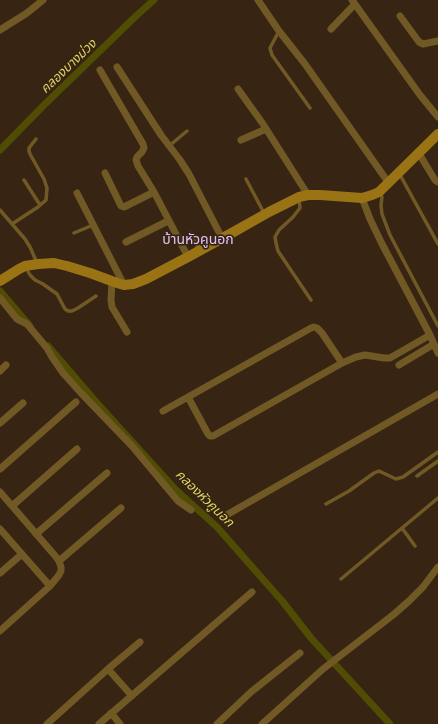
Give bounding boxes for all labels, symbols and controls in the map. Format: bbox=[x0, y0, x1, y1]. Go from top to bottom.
water label: คลองบางม่วง bbox=[38, 37, 100, 97]
district label: บ้านหัวคูนอก bbox=[162, 232, 234, 248]
water label: คลองหัวคูนอก bbox=[172, 467, 236, 531]

